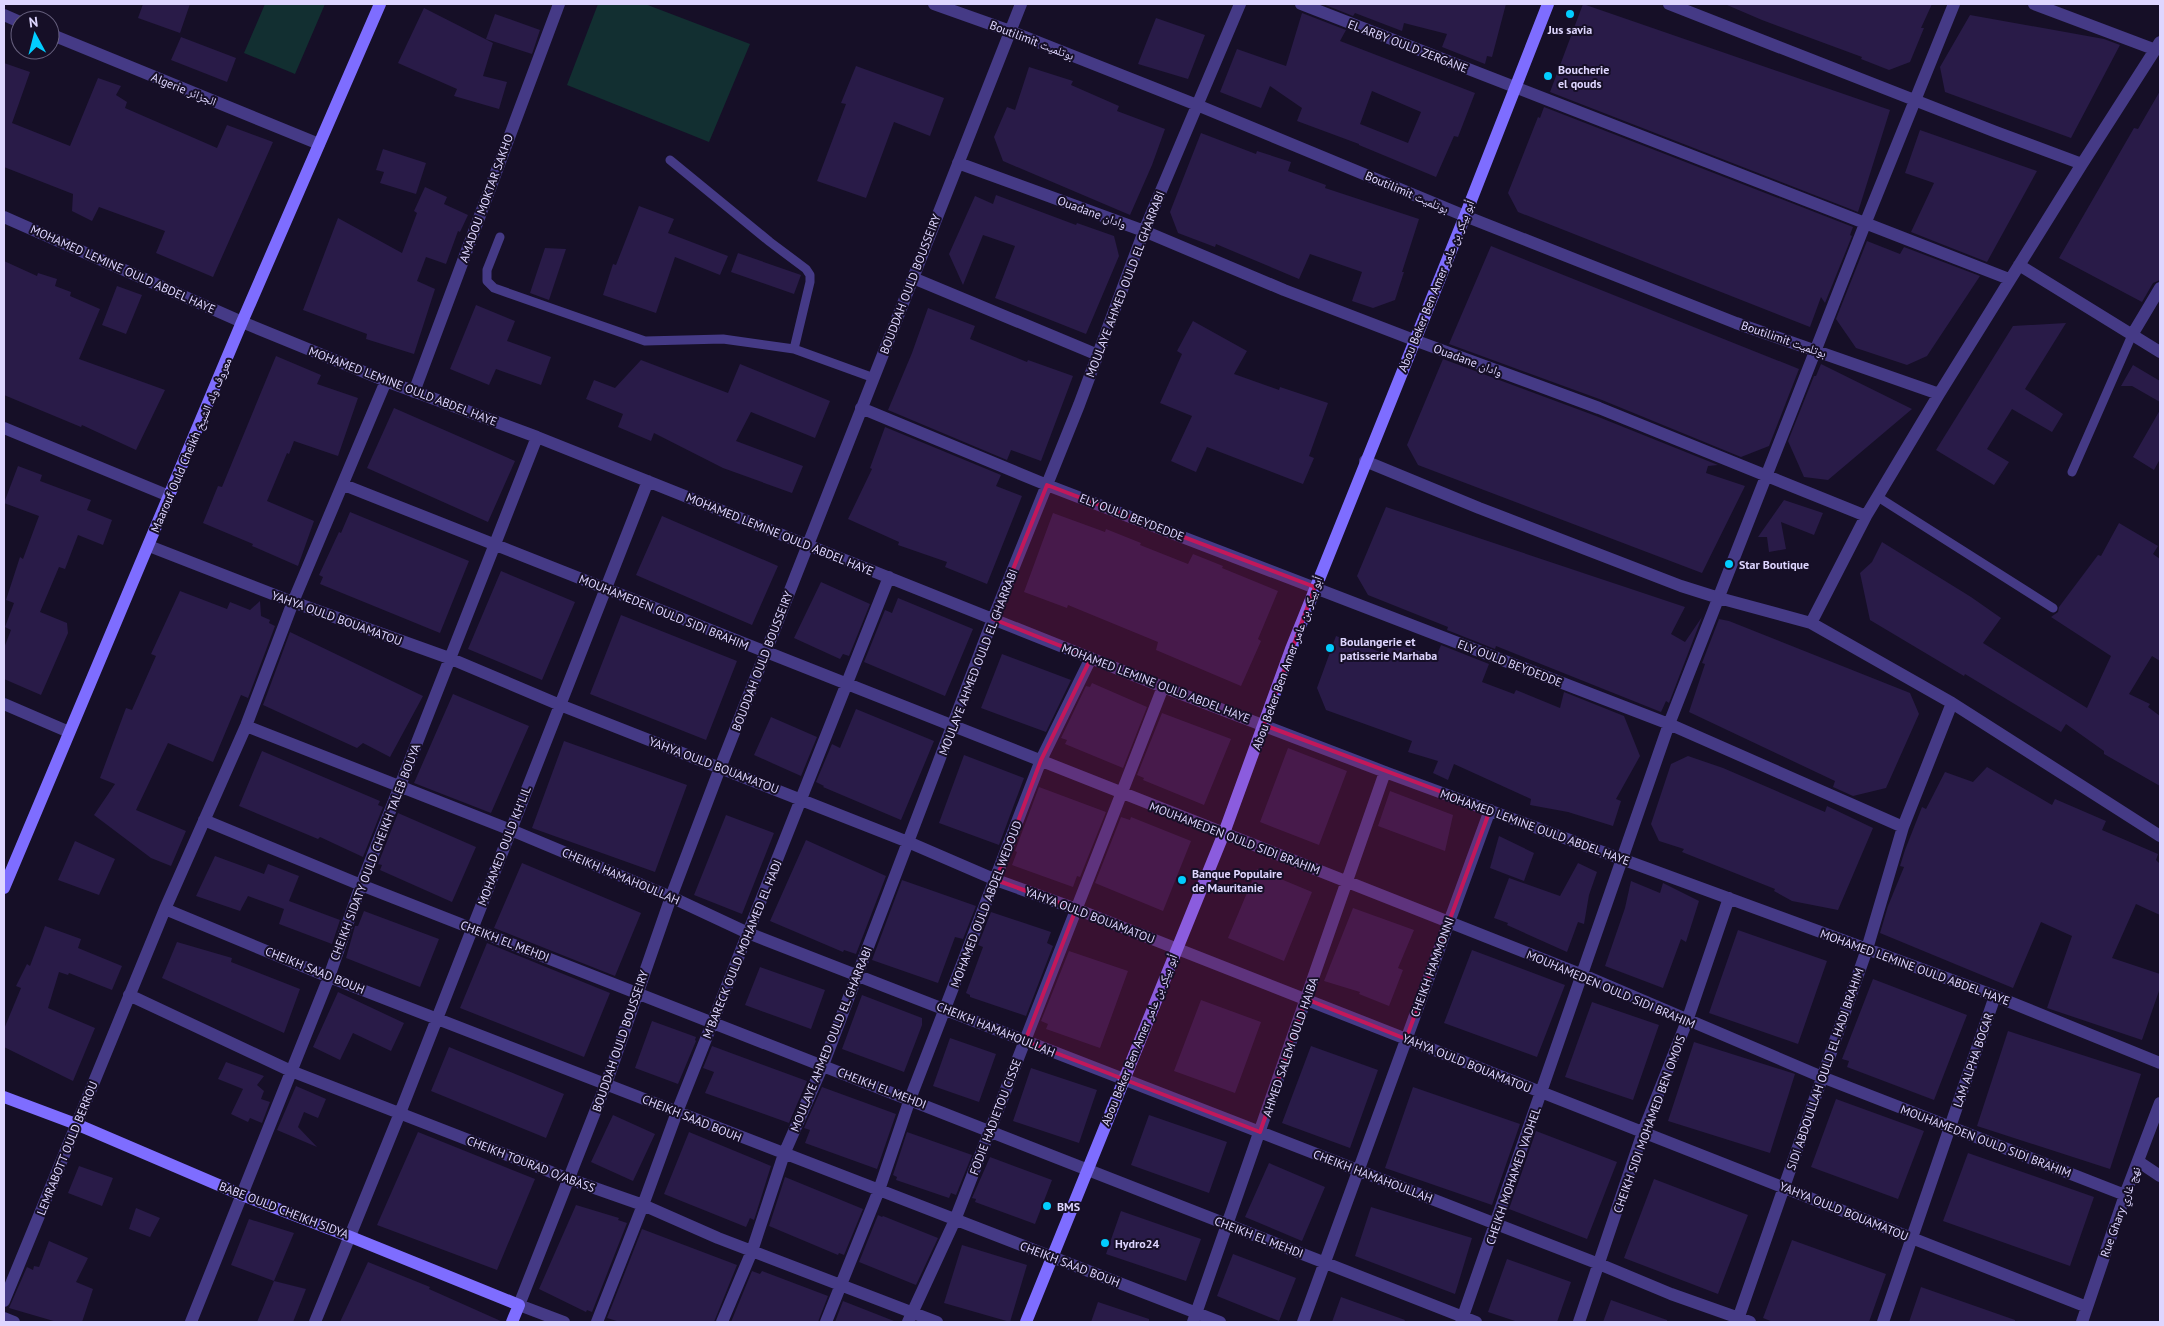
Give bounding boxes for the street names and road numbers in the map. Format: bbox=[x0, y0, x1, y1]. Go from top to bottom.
street label: EL ARBY OULD ZERGANE bbox=[1346, 16, 1470, 76]
street label: Boutilimit بوتلميت bbox=[988, 17, 1076, 63]
street label: Algerie الجزائر bbox=[149, 69, 219, 109]
street label: AMADOU MOKTAR SAKHO bbox=[456, 132, 516, 264]
street label: Boutilimit بوتلميت bbox=[1363, 168, 1451, 217]
street label: MOULAYE AHMED OULD EL GHARRABI bbox=[1082, 189, 1168, 379]
street label: Ouadane وادان bbox=[1055, 193, 1129, 231]
street label: Abou Beker Ben Amer أبو بيكر بن عامر bbox=[1395, 198, 1478, 374]
street label: BOUDDAH OULD BOUSSEIRY bbox=[876, 212, 944, 356]
street label: MOHAMED LEMINE OULD ABDEL HAYE bbox=[28, 221, 218, 317]
street label: Boutilimit بوتلميت bbox=[1739, 317, 1829, 361]
street label: Ouadane وادان bbox=[1431, 341, 1505, 379]
street label: MOHAMED LEMINE OULD ABDEL HAYE bbox=[307, 343, 499, 429]
street label: Maarouf Ould Cheikh معروف ولد الشيخ bbox=[147, 355, 235, 535]
street label: MOHAMED LEMINE OULD ABDEL HAYE bbox=[684, 489, 876, 579]
street label: ELY OULD BEYDEDDE bbox=[1078, 490, 1186, 544]
street label: MOULAYE AHMED OULD EL GHARRABI bbox=[935, 567, 1021, 757]
street label: MOUHAMEDEN OULD SIDI BRAHIM bbox=[577, 571, 751, 653]
street label: Abou Beker Ben Amer أبو بيكر بن عامر bbox=[1249, 574, 1326, 752]
street label: YAHYA OULD BOUAMATOU bbox=[270, 587, 404, 649]
street label: BOUDDAH OULD BOUSSEIRY bbox=[728, 589, 796, 733]
street label: ELY OULD BEYDEDDE bbox=[1456, 636, 1564, 690]
street label: MOHAMED LEMINE OULD ABDEL HAYE bbox=[1060, 640, 1252, 726]
street label: YAHYA OULD BOUAMATOU bbox=[647, 733, 781, 797]
street label: CHEIKH SIDATY OULD CHEIKH TALEB BOUYA bbox=[327, 741, 423, 963]
street label: MOHAMED OULD KH'LIL bbox=[474, 784, 534, 908]
street label: MOHAMED LEMINE OULD ABDEL HAYE bbox=[1438, 786, 1632, 868]
street label: MOUHAMEDEN OULD SIDI BRAHIM bbox=[1147, 798, 1323, 878]
street label: MOHAMED OULD ABDEL WEDOUD bbox=[947, 818, 1025, 990]
street label: CHEIKH HAMAHOULLAH bbox=[560, 844, 682, 908]
street label: M'BARECK OULD MOHAMED EL HADJ bbox=[699, 857, 785, 1041]
street label: YAHYA OULD BOUAMATOU bbox=[1023, 883, 1157, 947]
street label: CHEIKH HAMMONNI bbox=[1407, 915, 1457, 1019]
street label: CHEIKH EL MEHDI bbox=[458, 917, 552, 965]
street label: MOHAMED LEMINE OULD ABDEL HAYE bbox=[1818, 926, 2012, 1008]
street label: CHEIKH SAAD BOUH bbox=[263, 943, 367, 997]
street label: MOULAYE AHMED OULD EL GHARRABI bbox=[787, 944, 875, 1134]
street label: MOUHAMEDEN OULD SIDI BRAHIM bbox=[1524, 947, 1698, 1031]
street label: Abou Beker Ben Amer أبو بيكر بن عامر bbox=[1098, 952, 1181, 1128]
street label: SIDI ABDOULLAH OULD EL HADJ BRAHIM bbox=[1783, 966, 1867, 1172]
street label: BOUDDAH OULD BOUSSEIRY bbox=[589, 968, 651, 1114]
street label: AHMED SALEM OULD HAIBA bbox=[1259, 975, 1321, 1119]
street label: CHEIKH HAMAHOULLAH bbox=[934, 998, 1058, 1060]
street label: LAM ALPHA BOCAR bbox=[1950, 1011, 1996, 1109]
street label: YAHYA OULD BOUAMATOU bbox=[1400, 1030, 1534, 1096]
street label: CHEIKH SIDI MOHAMED BEN OMOIS bbox=[1610, 1033, 1688, 1215]
street label: FODIE HADIETOU CISSE bbox=[966, 1057, 1024, 1177]
street label: CHEIKH EL MEHDI bbox=[835, 1064, 929, 1112]
street label: LEMRABOTT OULD BERROU bbox=[33, 1079, 101, 1217]
street label: CHEIKH SAAD BOUH bbox=[640, 1091, 744, 1145]
street label: MOUHAMEDEN OULD SIDI BRAHIM bbox=[1898, 1101, 2074, 1181]
street label: CHEIKH MOHAMED VADHEL bbox=[1482, 1105, 1544, 1247]
street label: CHEIKH TOURAD O/ABASS bbox=[465, 1133, 597, 1195]
street label: CHEIKH HAMAHOULLAH bbox=[1311, 1146, 1435, 1206]
street label: Rue Ghary نهج غاري bbox=[2097, 1165, 2146, 1260]
street label: BABE OULD CHEIKH SIDYA bbox=[217, 1178, 351, 1242]
street label: YAHYA OULD BOUAMATOU bbox=[1777, 1178, 1911, 1244]
street label: CHEIKH EL MEHDI bbox=[1212, 1213, 1306, 1261]
street label: CHEIKH SAAD BOUH bbox=[1018, 1238, 1122, 1290]

